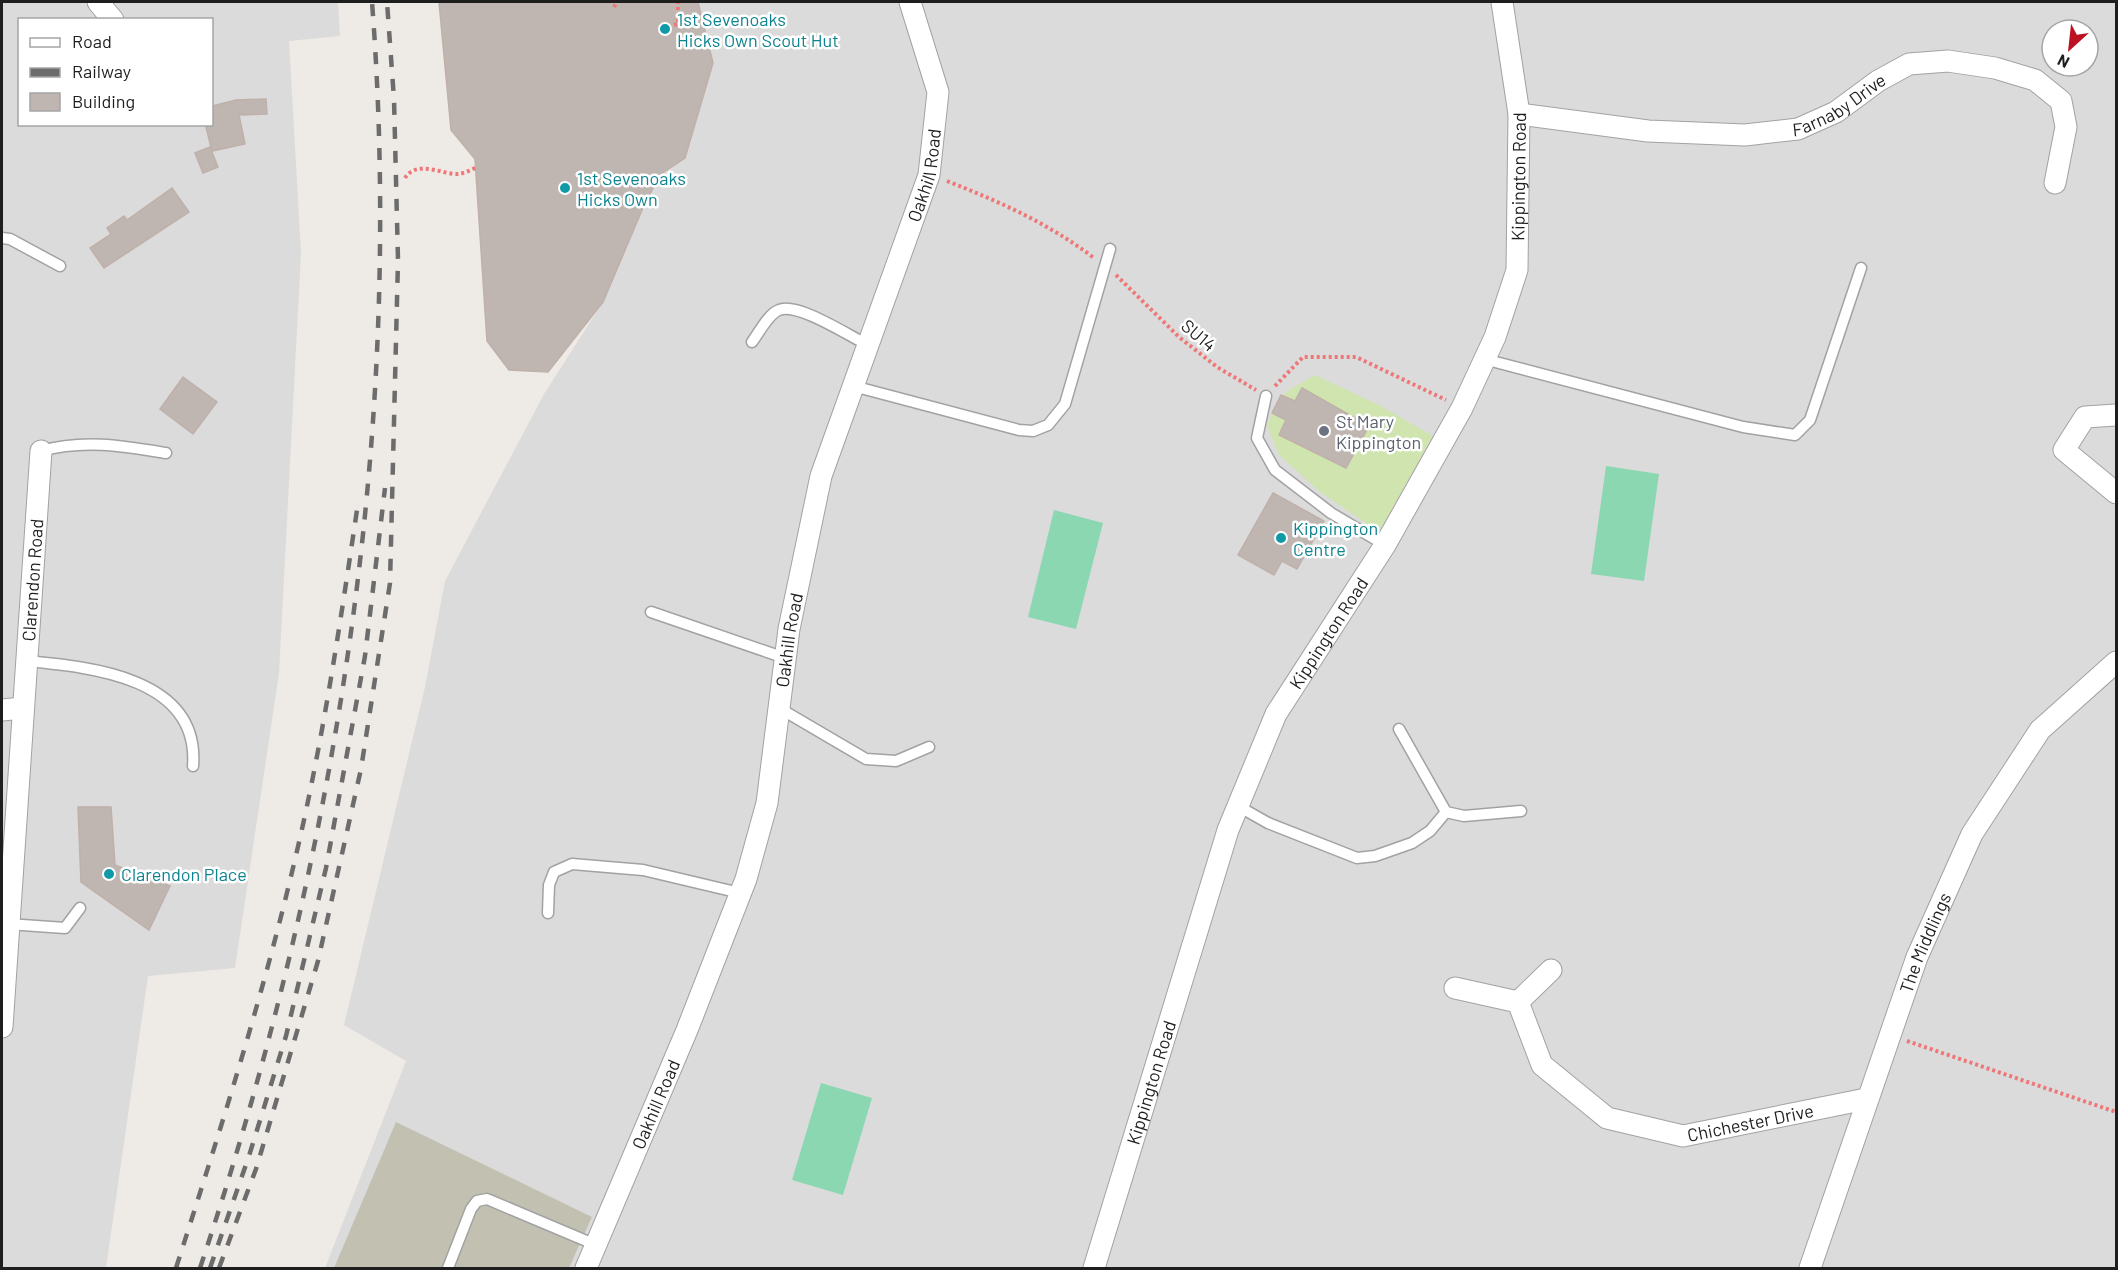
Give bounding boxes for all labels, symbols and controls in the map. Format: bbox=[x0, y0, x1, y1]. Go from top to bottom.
place label: 1st Sevenoaks Hicks Own Scout Hut bbox=[677, 8, 839, 51]
legend bbox=[18, 18, 213, 126]
north arrow bbox=[2040, 18, 2100, 78]
marker: 1st Sevenoaks Hicks Own Scout Hut bbox=[658, 22, 672, 36]
text: Road bbox=[72, 30, 112, 52]
text: N bbox=[2054, 51, 2072, 73]
text: Railway bbox=[72, 60, 131, 82]
street label: Farnaby Drive bbox=[1791, 68, 1889, 141]
text: Building bbox=[72, 90, 135, 112]
street label: Kippington Road bbox=[1506, 112, 1530, 241]
street label: Oakhill Road bbox=[902, 127, 945, 225]
place label: 1st Sevenoaks Hicks Own bbox=[577, 167, 686, 210]
marker: 1st Sevenoaks Hicks Own bbox=[558, 181, 572, 195]
street label: SU14 bbox=[1177, 314, 1221, 356]
place label: St Mary Kippington bbox=[1336, 410, 1421, 453]
marker: St Mary Kippington bbox=[1317, 424, 1331, 438]
place label: Kippington Centre bbox=[1293, 517, 1378, 560]
street label: Clarendon Road bbox=[17, 518, 47, 642]
marker: Kippington Centre bbox=[1274, 531, 1288, 545]
street label: Kippington Road bbox=[1284, 573, 1372, 693]
street label: Oakhill Road bbox=[771, 591, 807, 688]
place label: Clarendon Place bbox=[121, 863, 247, 885]
marker: Clarendon Place bbox=[102, 867, 116, 881]
street label: The Middlings bbox=[1894, 889, 1955, 996]
street label: Kippington Road bbox=[1121, 1018, 1180, 1147]
street label: Oakhill Road bbox=[627, 1056, 684, 1152]
street label: Chichester Drive bbox=[1685, 1099, 1815, 1146]

